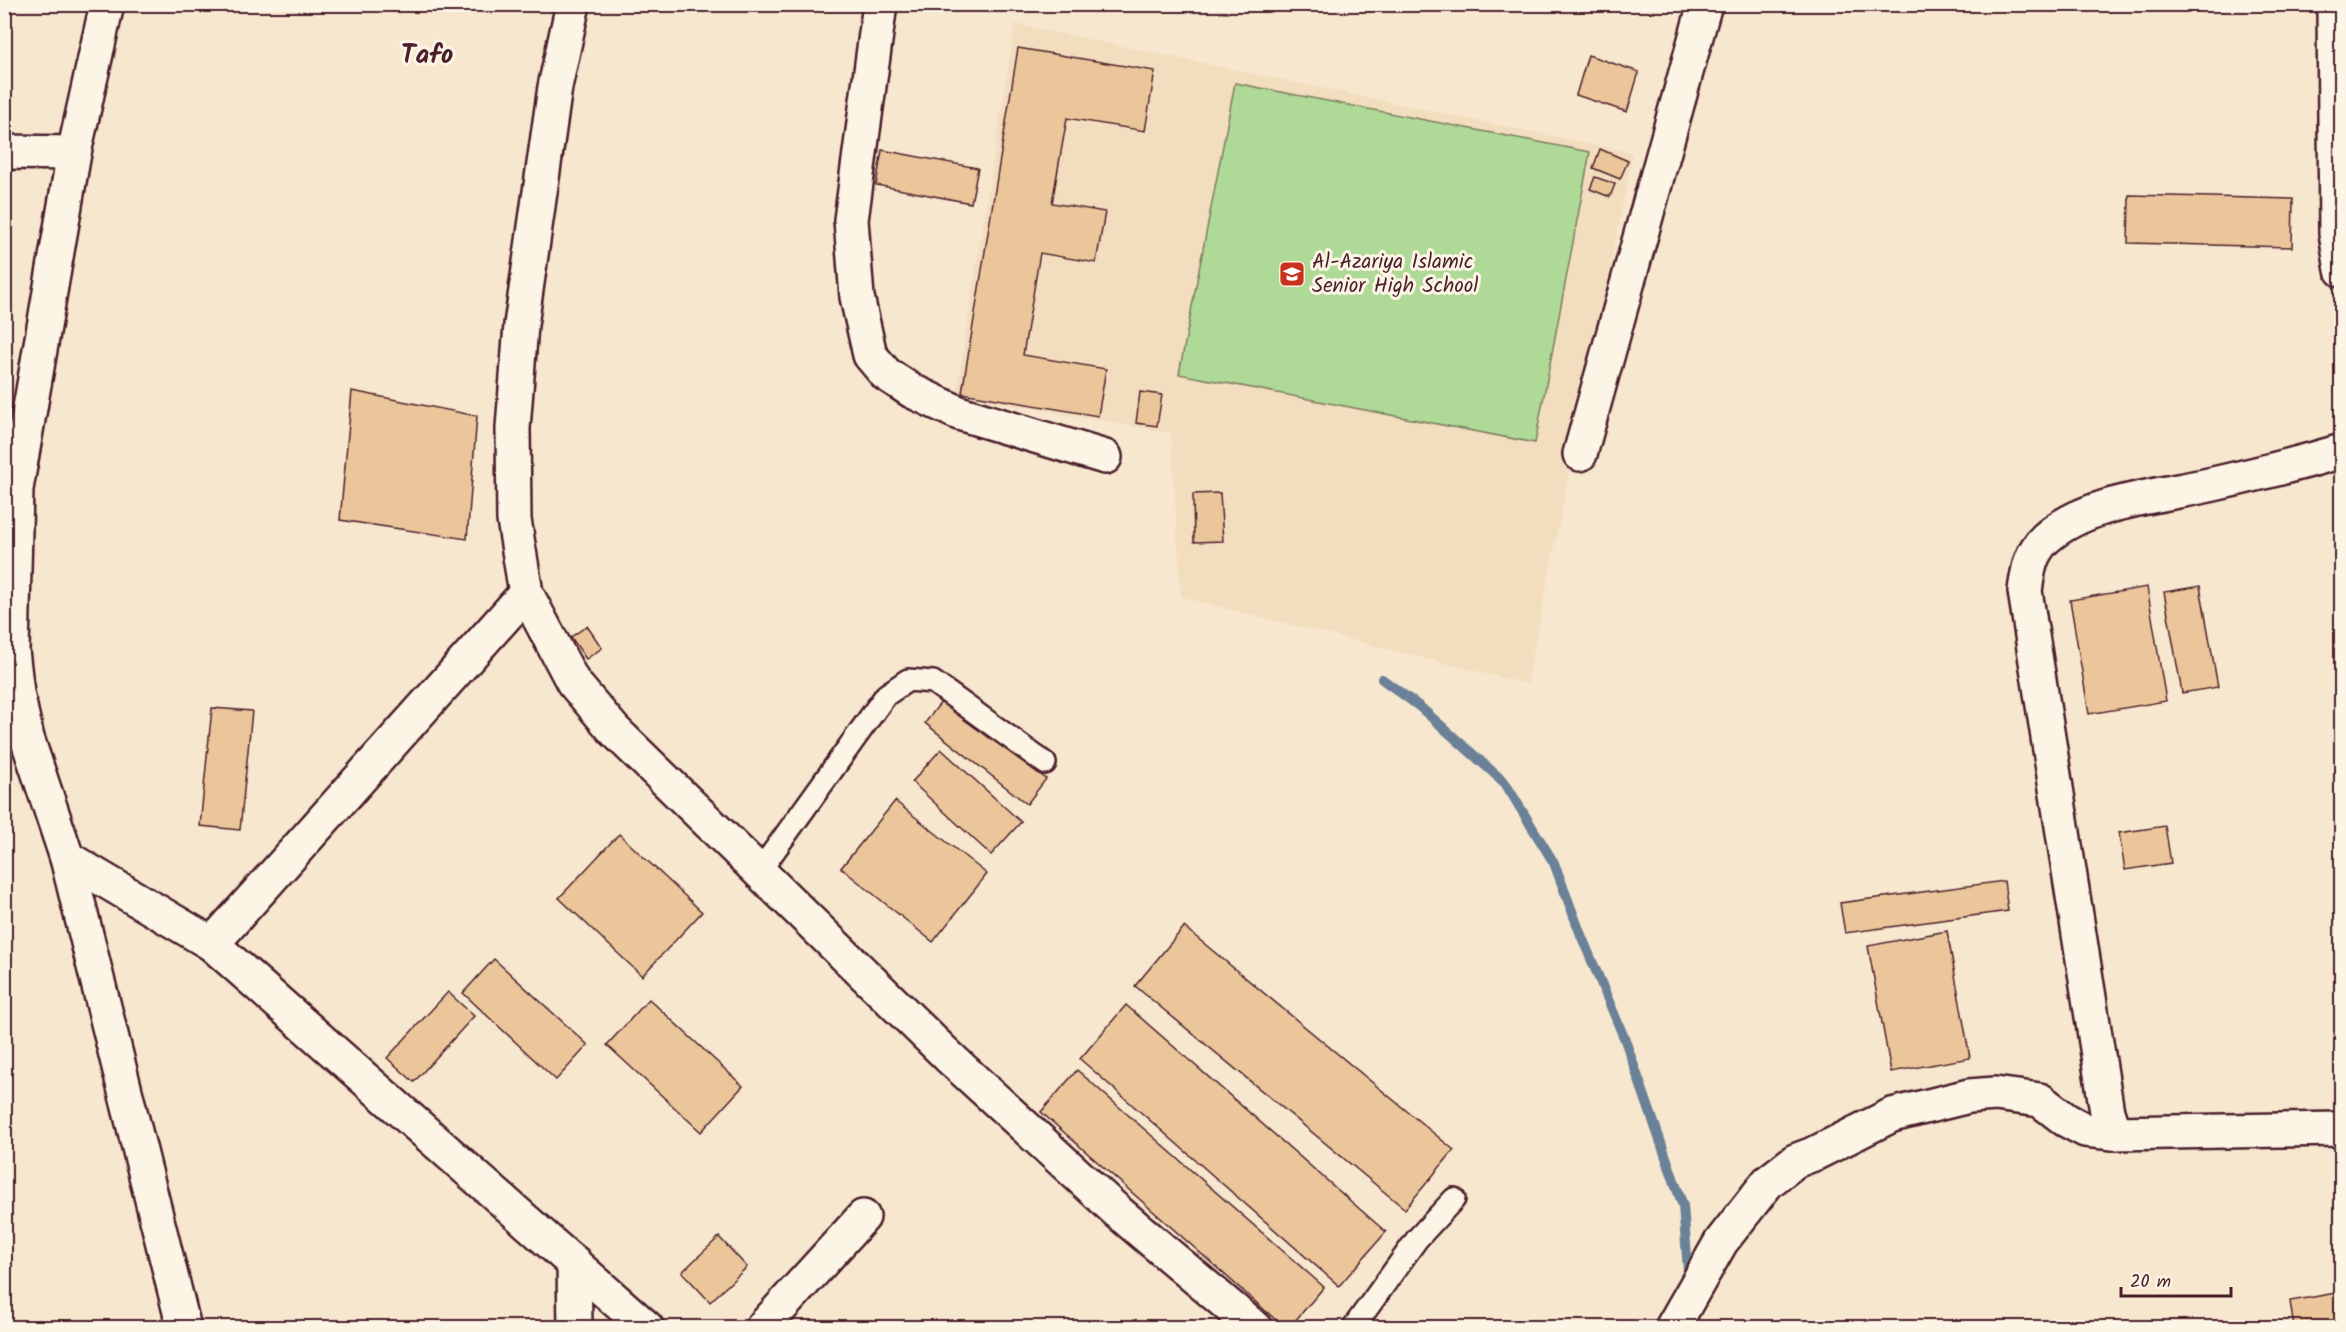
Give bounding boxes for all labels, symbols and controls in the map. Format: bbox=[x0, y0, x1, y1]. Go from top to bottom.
district label: Tafo bbox=[401, 34, 453, 77]
place label: Al-Azariya Islamic Senior High School bbox=[1312, 246, 1478, 303]
school or university icon: Al-Azariya Islamic Senior High School bbox=[1277, 259, 1307, 289]
scale bar bbox=[2121, 1260, 2230, 1298]
text: 20 m bbox=[2130, 1268, 2171, 1297]

